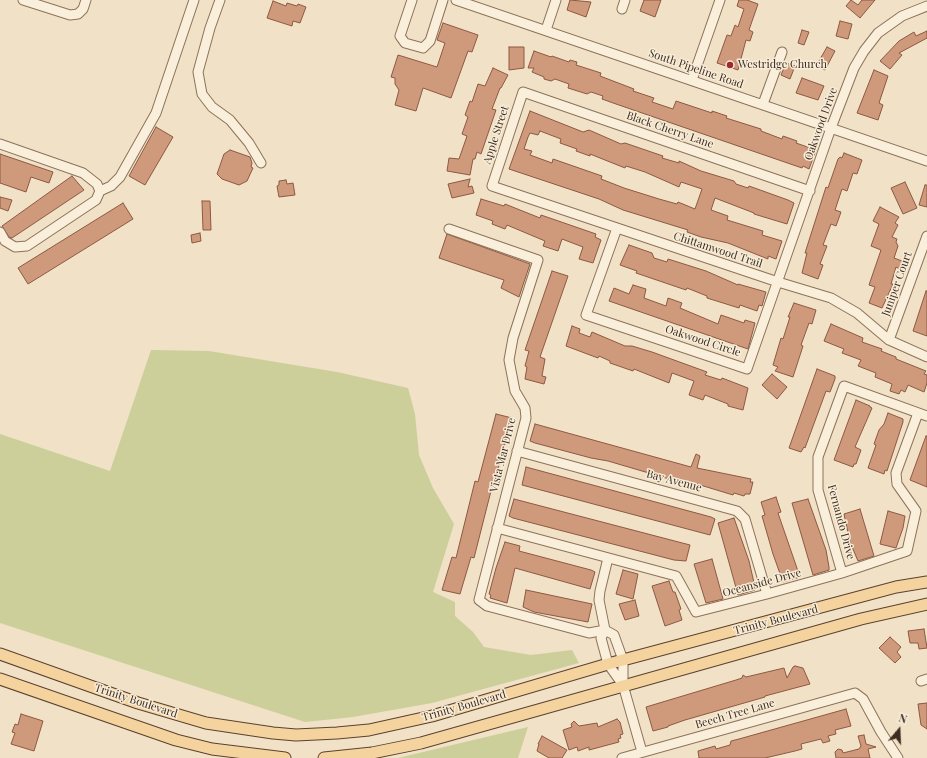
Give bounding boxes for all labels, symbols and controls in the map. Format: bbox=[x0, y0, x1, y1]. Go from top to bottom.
street label: South Pipeline Road bbox=[647, 47, 745, 91]
place label: Westridge Church bbox=[738, 58, 827, 72]
marker: Westridge Church bbox=[725, 60, 735, 70]
street label: Oakwood Drive bbox=[802, 86, 840, 162]
street label: Apple Street bbox=[480, 104, 512, 166]
street label: Black Cherry Lane bbox=[625, 109, 715, 151]
street label: Chittamwood Trail bbox=[672, 229, 764, 271]
street label: Juniper Court bbox=[879, 250, 915, 318]
street label: Oakwood Circle bbox=[664, 323, 742, 359]
street label: Vista Mar Drive bbox=[487, 416, 519, 494]
street label: Bay Avenue bbox=[645, 467, 703, 495]
street label: Fernando Drive bbox=[825, 483, 857, 561]
street label: Oceanside Drive bbox=[721, 566, 803, 600]
street label: Trinity Boulevard bbox=[732, 602, 820, 638]
street label: Trinity Boulevard bbox=[93, 681, 179, 721]
street label: Trinity Boulevard bbox=[421, 688, 507, 724]
street label: Beech Tree Lane bbox=[694, 696, 776, 732]
north arrow bbox=[879, 710, 919, 750]
text: N bbox=[897, 710, 909, 727]

